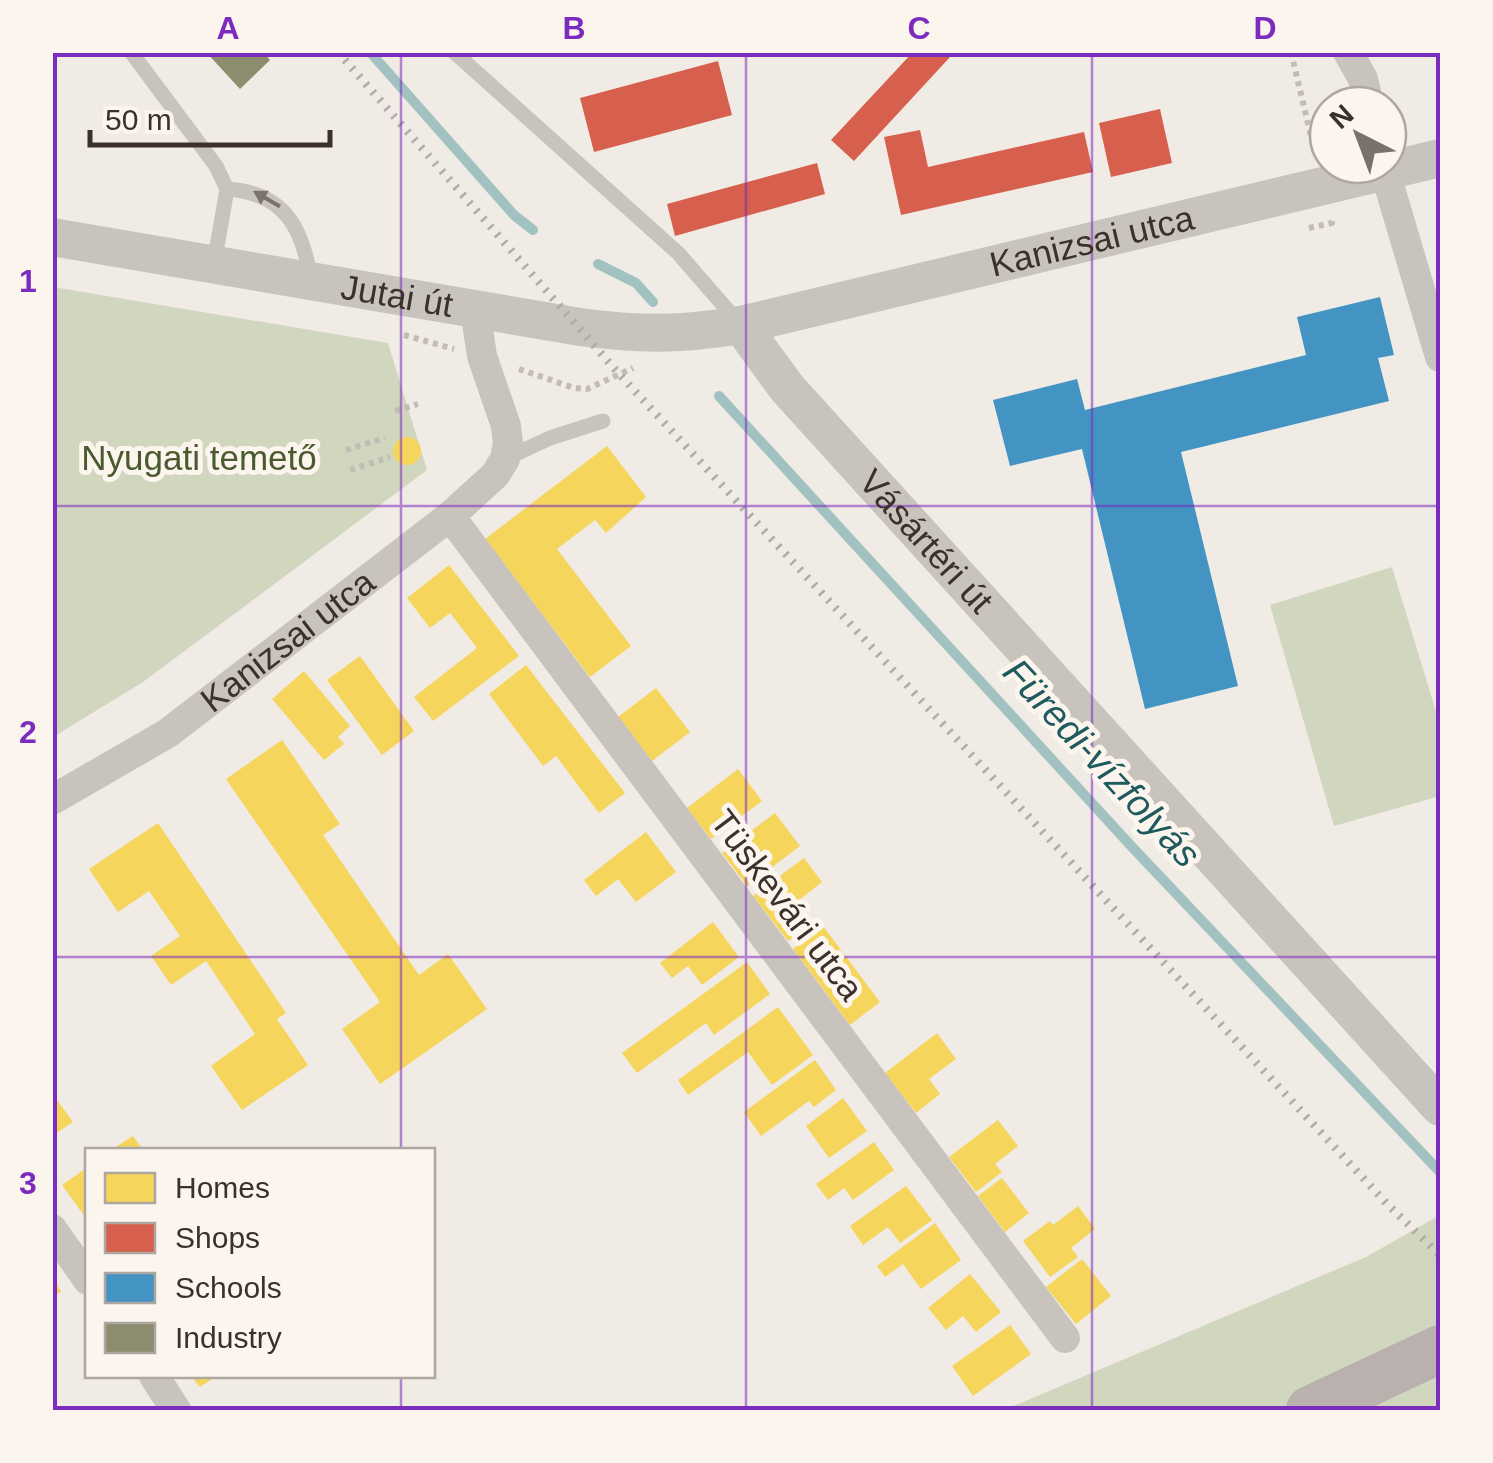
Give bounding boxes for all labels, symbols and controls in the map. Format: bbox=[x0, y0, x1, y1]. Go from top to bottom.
text: A bbox=[216, 10, 240, 46]
text: B bbox=[562, 10, 586, 46]
text: C bbox=[907, 10, 931, 46]
text: D bbox=[1253, 10, 1277, 46]
scale bar bbox=[90, 85, 330, 147]
north arrow bbox=[1308, 85, 1408, 185]
text: N bbox=[1324, 99, 1359, 135]
text: 50 m bbox=[105, 103, 172, 136]
one-way arrow bbox=[253, 191, 281, 209]
street label: Kanizsai utca bbox=[986, 197, 1198, 284]
text: 1 bbox=[19, 263, 37, 299]
street label: Jutai út bbox=[338, 267, 456, 324]
park label: Nyugati temető bbox=[81, 438, 317, 477]
street label: Vásártéri út bbox=[852, 462, 1001, 620]
street label: Kanizsai utca bbox=[193, 561, 382, 719]
water label: Füredi-vízfolyás bbox=[995, 651, 1209, 875]
text: 2 bbox=[19, 714, 37, 750]
street label: Tüskevári utca bbox=[703, 802, 872, 1008]
legend bbox=[85, 1148, 435, 1378]
text: 3 bbox=[19, 1165, 37, 1201]
text: Homes bbox=[175, 1171, 270, 1204]
text: Shops bbox=[175, 1221, 260, 1254]
text: Schools bbox=[175, 1271, 282, 1304]
text: Industry bbox=[175, 1321, 282, 1354]

